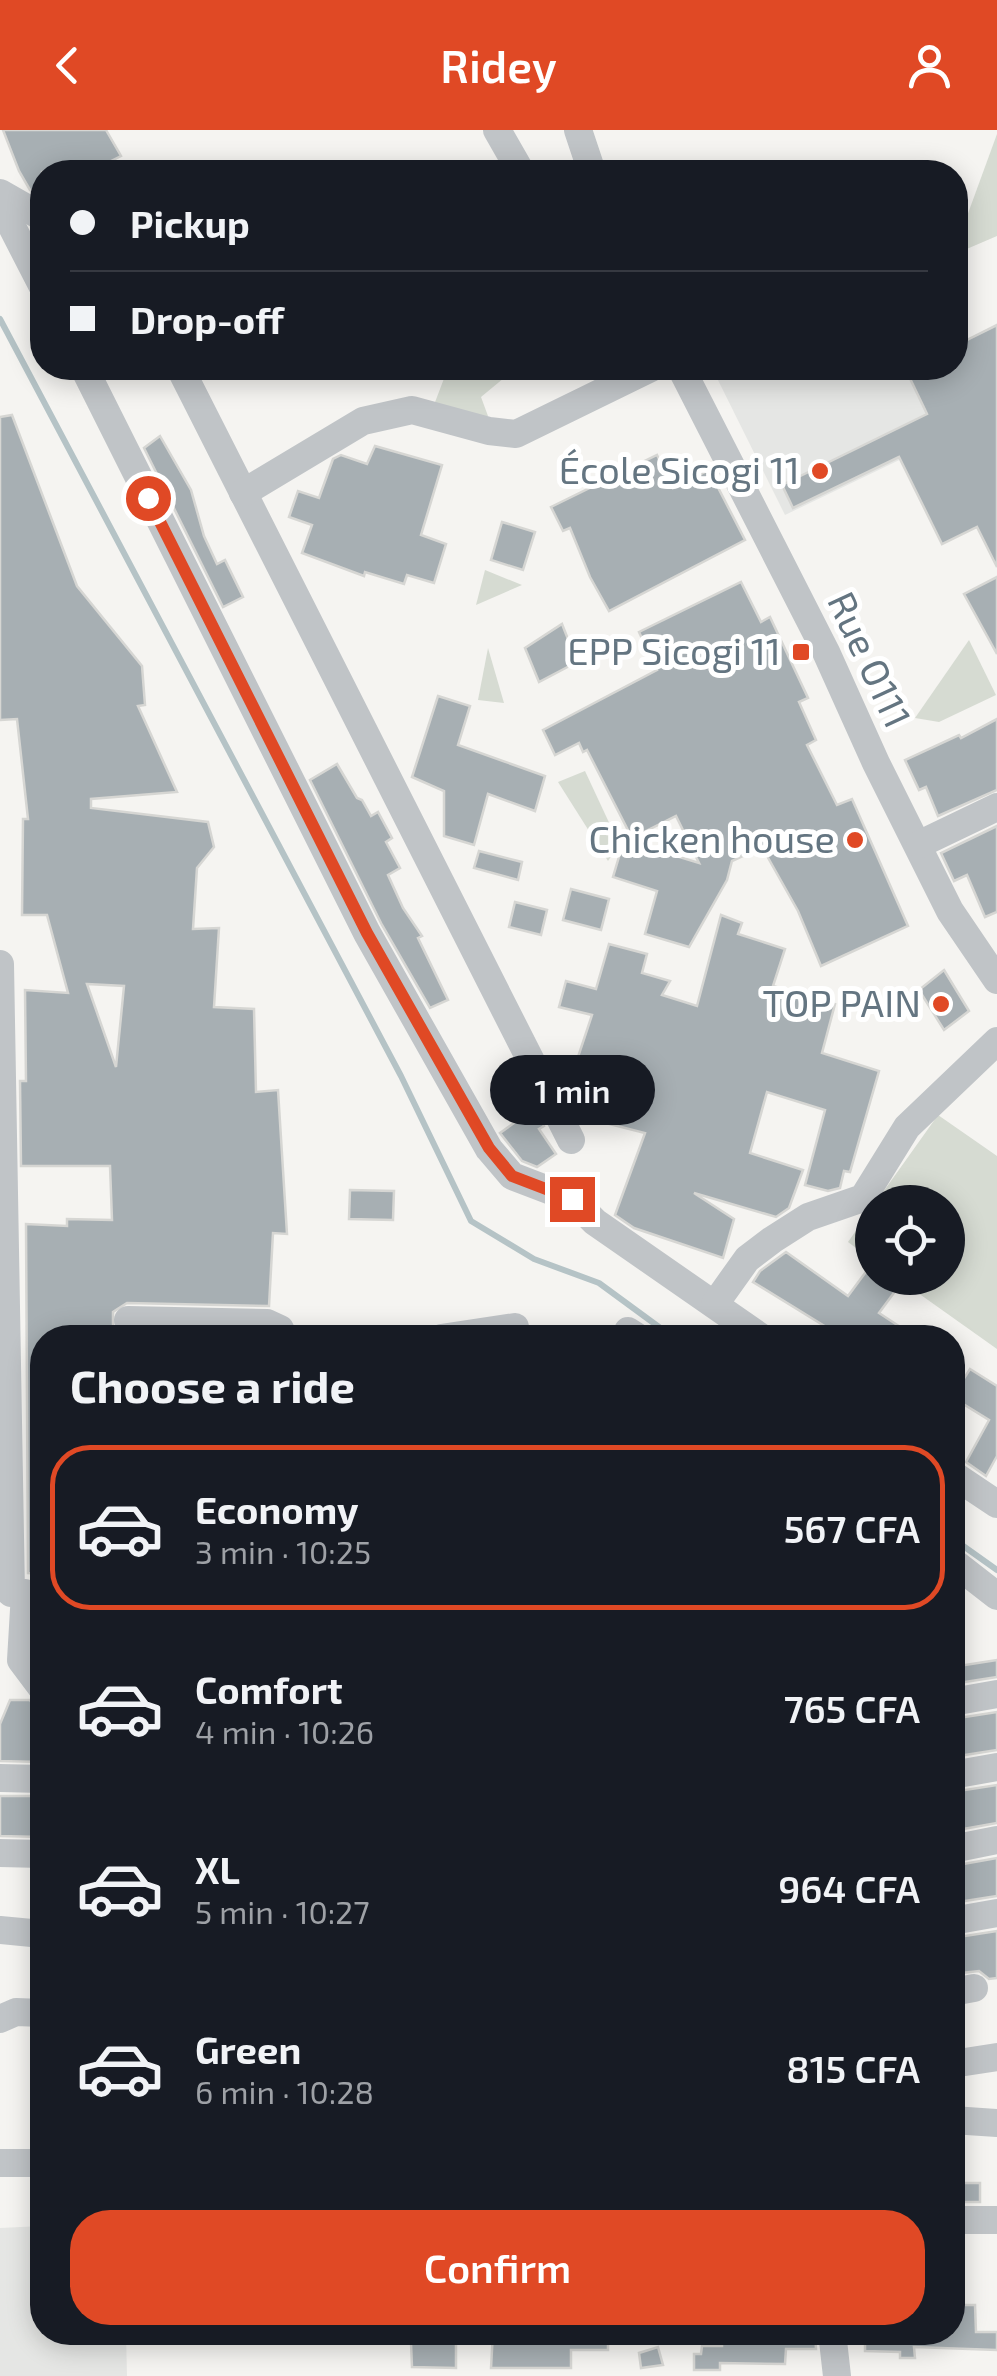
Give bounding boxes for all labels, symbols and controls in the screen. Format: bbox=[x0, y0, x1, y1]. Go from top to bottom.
icon: back bbox=[40, 38, 95, 93]
text: Ridey bbox=[440, 38, 557, 92]
icon: person bbox=[902, 38, 957, 93]
text: Pickup bbox=[130, 200, 250, 246]
text: Drop-off bbox=[130, 296, 284, 342]
place label: École Sicogi 11 bbox=[559, 446, 800, 492]
marker: École Sicogi 11 bbox=[809, 460, 831, 482]
route start bbox=[126, 476, 171, 521]
street label: Rue O111 bbox=[819, 584, 922, 734]
place label: EPP Sicogi 11 bbox=[567, 627, 781, 673]
marker: EPP Sicogi 11 bbox=[790, 641, 812, 663]
place label: Chicken house bbox=[588, 815, 835, 861]
marker: Chicken house bbox=[844, 829, 866, 851]
place label: TOP PAIN bbox=[762, 979, 921, 1025]
marker: TOP PAIN bbox=[930, 993, 952, 1015]
callout: 1 min bbox=[490, 1054, 654, 1124]
text: 1 min bbox=[535, 1071, 610, 1109]
route end bbox=[550, 1177, 595, 1222]
map controls bbox=[855, 1185, 965, 1295]
button: locate bbox=[855, 1185, 965, 1295]
text: Choose a ride bbox=[70, 1358, 355, 1412]
icon: car bbox=[75, 1483, 165, 1573]
text: Economy bbox=[195, 1486, 359, 1532]
text: 567 CFA bbox=[784, 1505, 920, 1551]
text: 3 min · 10:25 bbox=[195, 1532, 371, 1570]
icon: car bbox=[75, 1663, 165, 1753]
text: Comfort bbox=[195, 1666, 343, 1712]
text: 765 CFA bbox=[784, 1685, 920, 1731]
text: 4 min · 10:26 bbox=[195, 1712, 374, 1750]
icon: car bbox=[75, 1843, 165, 1933]
text: XL bbox=[195, 1846, 240, 1892]
text: 964 CFA bbox=[778, 1865, 920, 1911]
text: 5 min · 10:27 bbox=[195, 1892, 370, 1930]
icon: car bbox=[75, 2023, 165, 2113]
text: Green bbox=[195, 2026, 301, 2072]
text: 815 CFA bbox=[786, 2045, 920, 2091]
text: 6 min · 10:28 bbox=[195, 2072, 374, 2110]
button: Confirm bbox=[70, 2210, 925, 2325]

